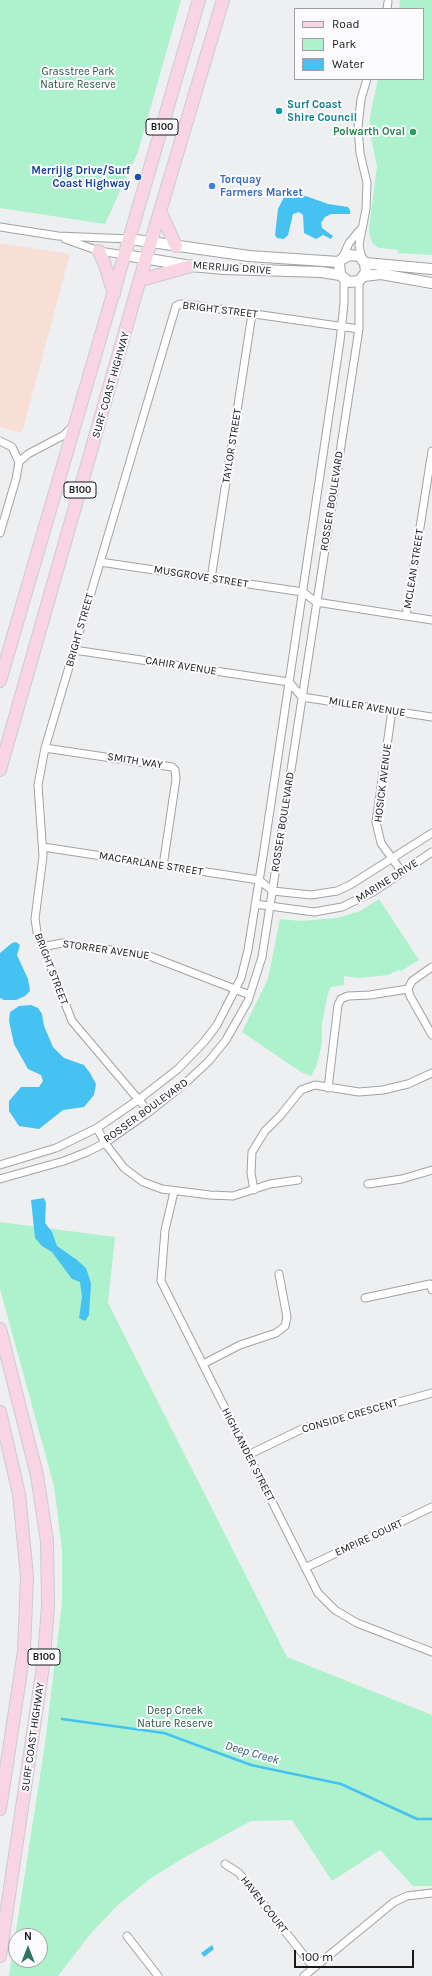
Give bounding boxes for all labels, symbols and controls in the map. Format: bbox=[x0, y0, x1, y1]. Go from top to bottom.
legend bbox=[294, 8, 424, 80]
text: Road bbox=[332, 17, 360, 31]
text: Park bbox=[332, 37, 356, 51]
text: Water bbox=[332, 57, 364, 71]
park label: Grasstree Park Nature Reserve bbox=[40, 65, 116, 91]
place label: Surf Coast Shire Council bbox=[287, 98, 357, 124]
marker: Surf Coast Shire Council bbox=[274, 106, 284, 116]
road number: B100 bbox=[146, 119, 178, 135]
place label: Polwarth Oval bbox=[333, 125, 405, 139]
marker: Polwarth Oval bbox=[408, 127, 418, 137]
place label: Merrijig Drive/Surf Coast Highway bbox=[31, 164, 130, 190]
marker: Merrijig Drive/Surf Coast Highway bbox=[133, 172, 143, 182]
place label: Torquay Farmers Market bbox=[220, 173, 303, 199]
marker: Torquay Farmers Market bbox=[207, 181, 217, 191]
street label: MERRIJIG DRIVE bbox=[192, 259, 272, 277]
street label: BRIGHT STREET bbox=[181, 299, 259, 321]
street label: SURF COAST HIGHWAY bbox=[89, 330, 133, 440]
street label: TAYLOR STREET bbox=[220, 408, 244, 484]
street label: ROSSER BOULEVARD bbox=[318, 450, 346, 552]
road number: B100 bbox=[64, 482, 96, 498]
street label: MCLEAN STREET bbox=[401, 528, 427, 610]
street label: MUSGROVE STREET bbox=[153, 563, 249, 591]
street label: BRIGHT STREET bbox=[63, 592, 97, 668]
street label: CAHIR AVENUE bbox=[144, 654, 218, 678]
street label: MILLER AVENUE bbox=[328, 694, 406, 720]
street label: HOSICK AVENUE bbox=[372, 743, 394, 823]
street label: SMITH WAY bbox=[106, 750, 164, 772]
street label: ROSSER BOULEVARD bbox=[269, 771, 297, 873]
street label: MACFARLANE STREET bbox=[98, 849, 204, 879]
street label: MARINE DRIVE bbox=[353, 857, 421, 905]
street label: BRIGHT STREET bbox=[31, 931, 71, 1007]
street label: STORRER AVENUE bbox=[62, 937, 150, 963]
street label: ROSSER BOULEVARD bbox=[101, 1076, 191, 1146]
street label: CONSIDE CRESCENT bbox=[300, 1396, 400, 1436]
street label: HIGHLANDER STREET bbox=[219, 1406, 277, 1504]
street label: EMPIRE COURT bbox=[333, 1516, 405, 1560]
road number: B100 bbox=[28, 1649, 60, 1665]
street label: SURF COAST HIGHWAY bbox=[19, 1681, 47, 1793]
park label: Deep Creek Nature Reserve bbox=[137, 1704, 213, 1730]
water label: Deep Creek bbox=[223, 1738, 281, 1768]
street label: HAVEN COURT bbox=[238, 1874, 290, 1936]
north arrow bbox=[8, 1928, 48, 1968]
text: N bbox=[24, 1930, 32, 1943]
scale bar bbox=[296, 1942, 416, 1968]
text: 100 m bbox=[301, 1950, 333, 1964]

